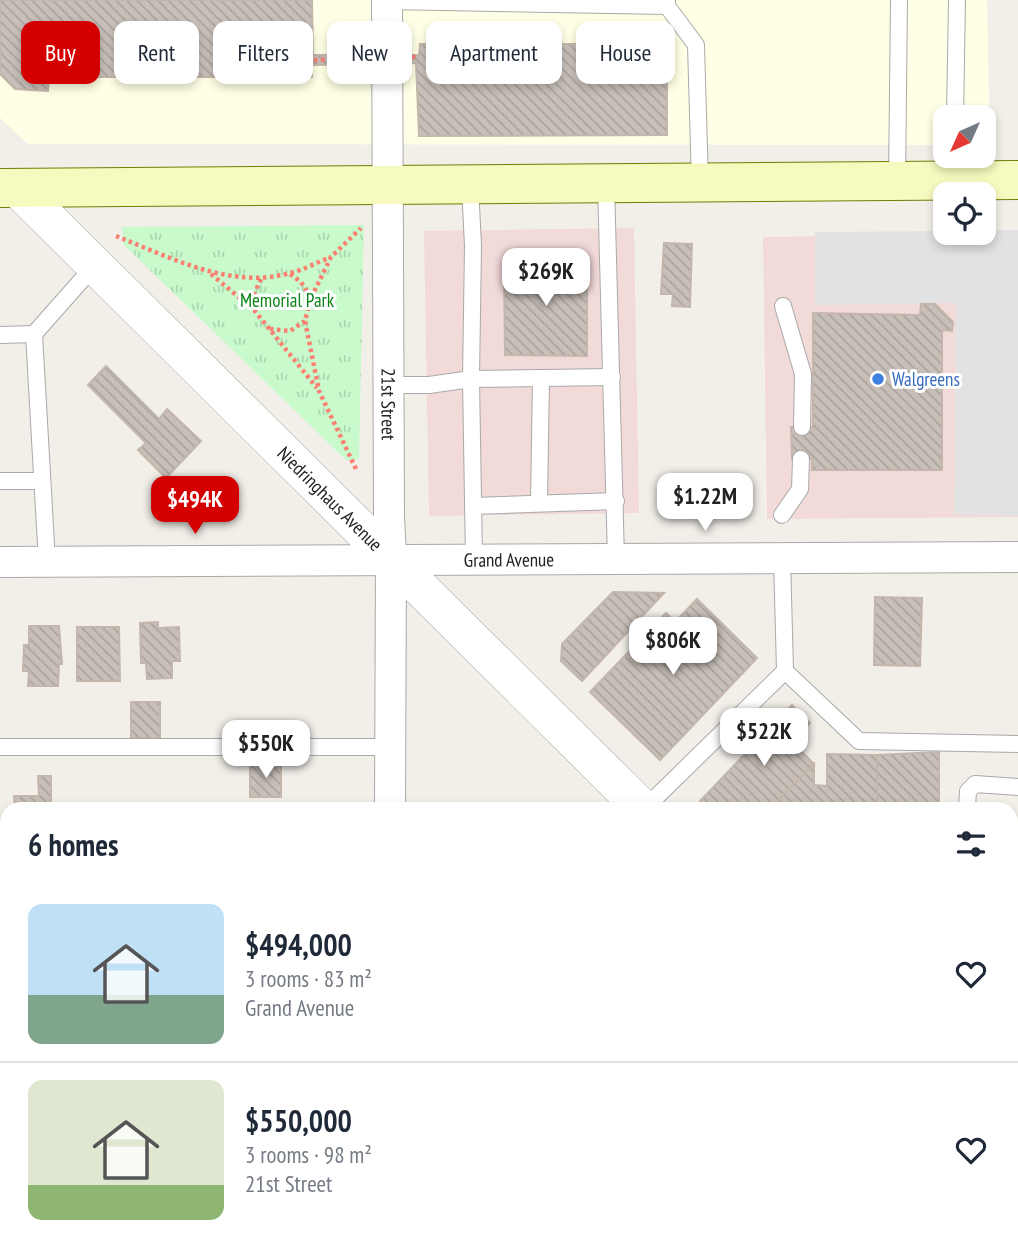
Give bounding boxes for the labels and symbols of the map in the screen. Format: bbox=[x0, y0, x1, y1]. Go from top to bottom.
north arrow bbox=[933, 105, 996, 168]
pin: $269K bbox=[497, 248, 595, 308]
park label: Memorial Park bbox=[240, 288, 335, 312]
place label: Walgreens bbox=[892, 367, 960, 391]
street label: 21st Street bbox=[376, 368, 401, 441]
marker: Walgreens bbox=[870, 371, 886, 387]
street label: Niedringhaus Avenue bbox=[272, 441, 388, 556]
pin: $1.22M bbox=[648, 474, 762, 533]
pin: $494K bbox=[146, 476, 244, 536]
street label: Grand Avenue bbox=[464, 547, 554, 572]
pin: $806K bbox=[624, 618, 722, 677]
pin: $522K bbox=[715, 708, 813, 768]
pin: $550K bbox=[217, 720, 315, 780]

